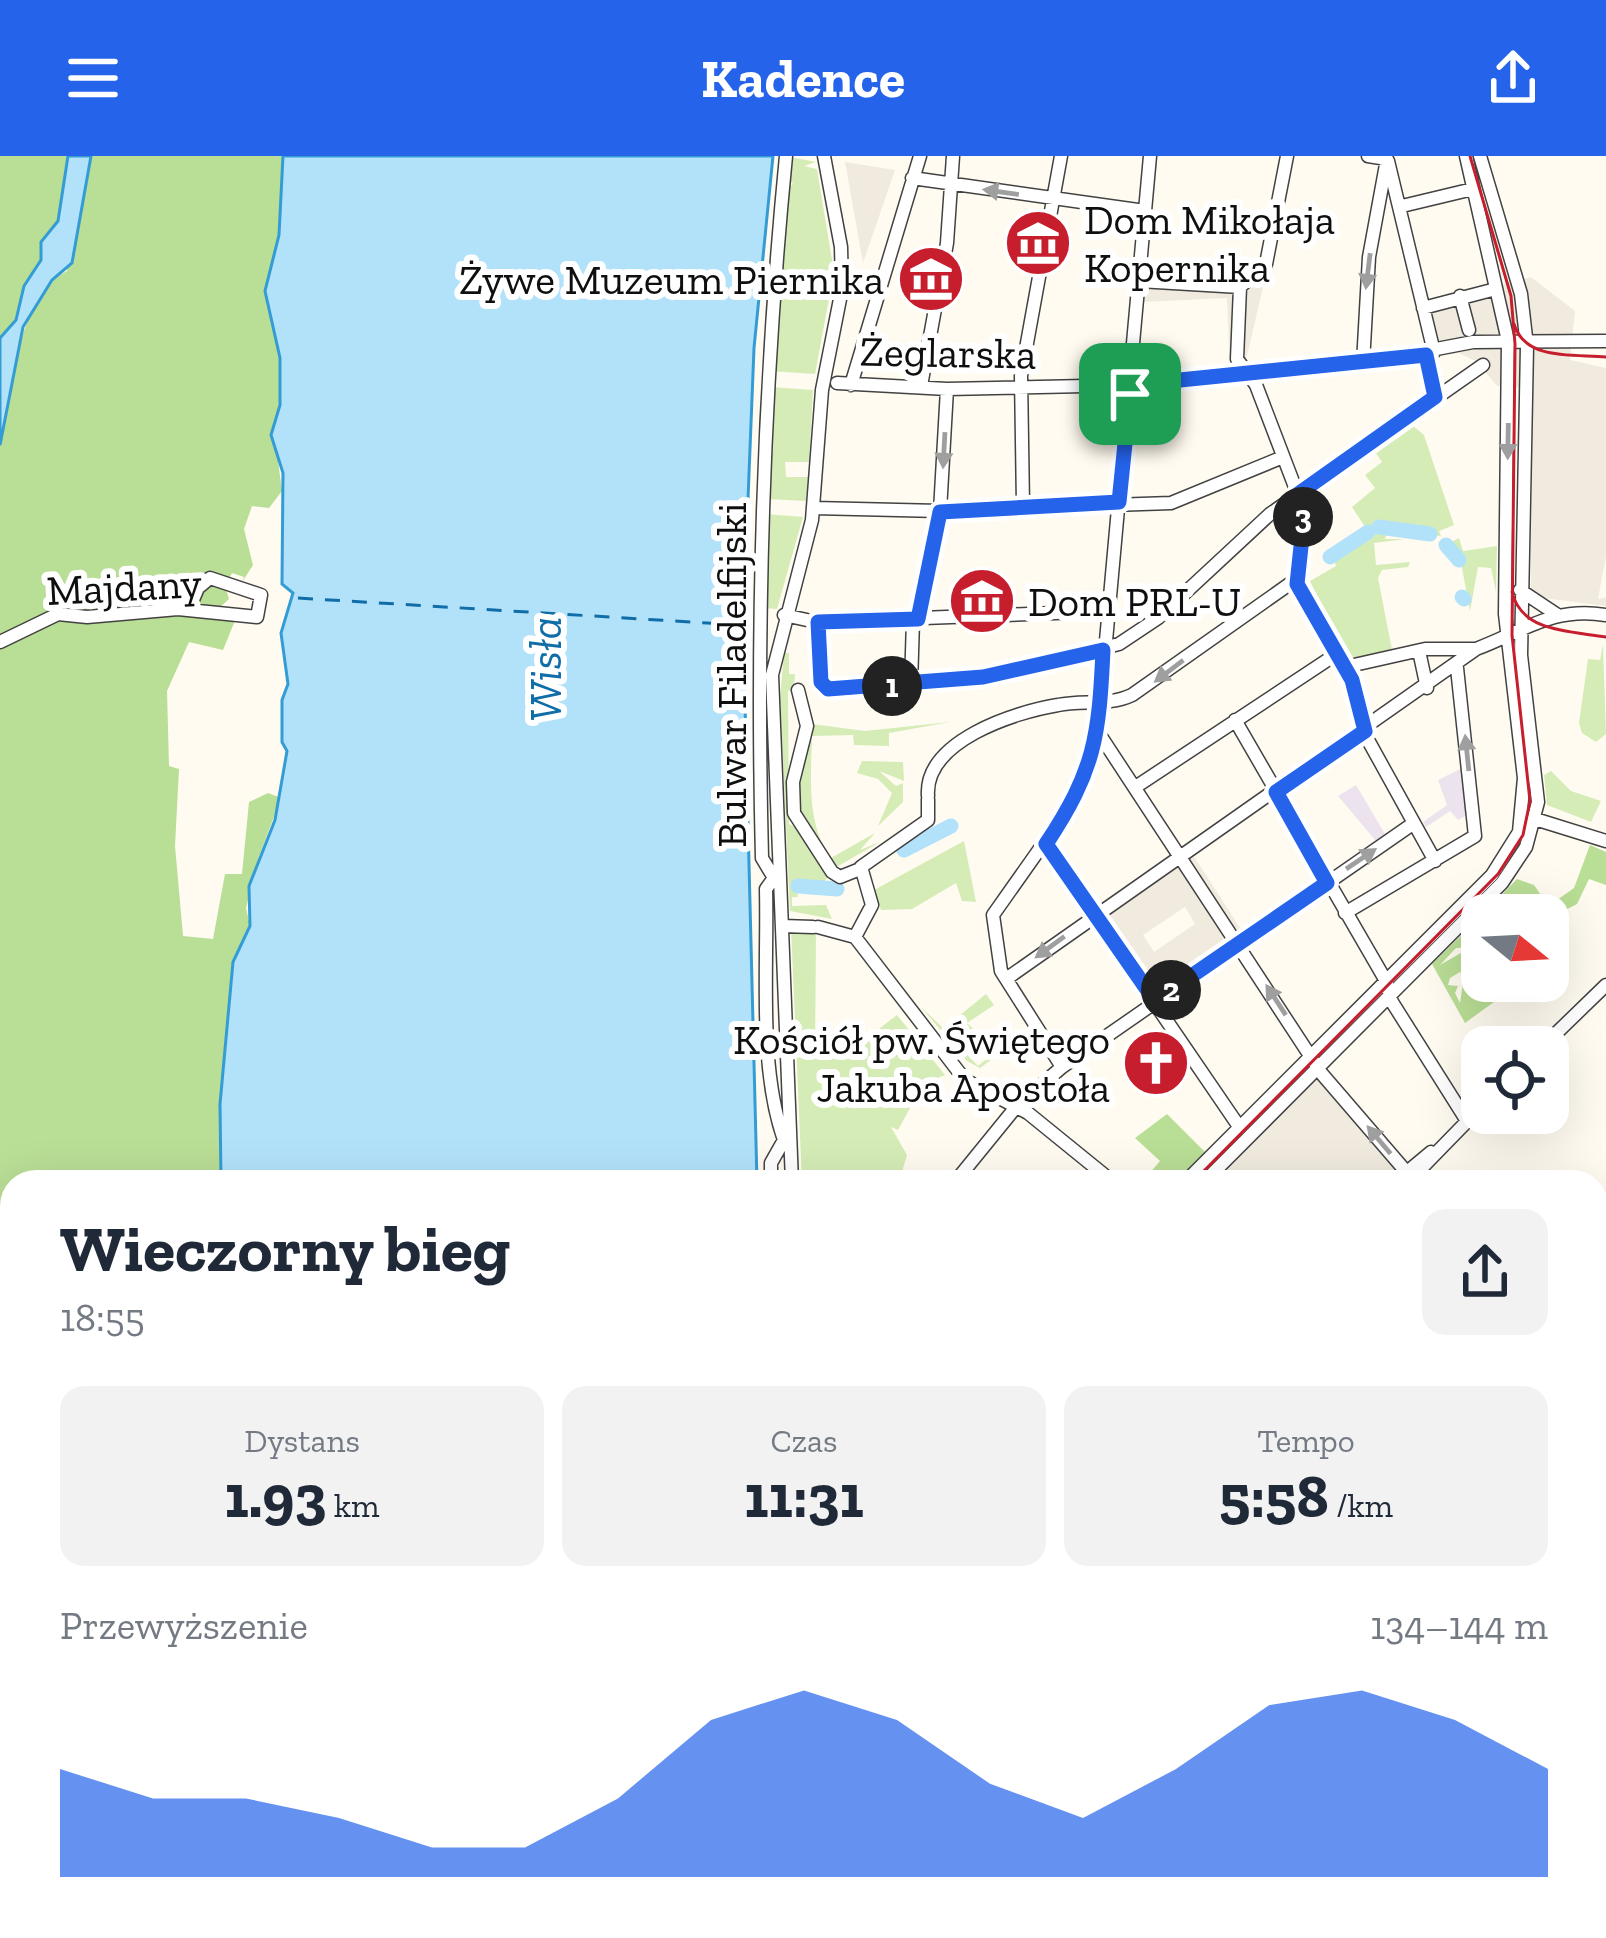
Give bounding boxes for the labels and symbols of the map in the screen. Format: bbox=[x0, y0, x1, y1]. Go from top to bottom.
one-way arrow bbox=[982, 182, 1020, 201]
place label: Dom Mikołaja Kopernika bbox=[1084, 194, 1335, 293]
museum icon: Dom Mikołaja Kopernika bbox=[1003, 208, 1073, 278]
museum icon: Żywe Muzeum Piernika bbox=[896, 244, 966, 314]
one-way arrow bbox=[1359, 252, 1378, 290]
place label: Żywe Muzeum Piernika bbox=[459, 254, 884, 305]
street label: Żeglarska bbox=[859, 325, 1037, 380]
pin bbox=[1079, 343, 1181, 445]
one-way arrow bbox=[1498, 423, 1518, 461]
one-way arrow bbox=[934, 432, 953, 470]
pin: 3 bbox=[1273, 487, 1333, 547]
street label: Bulwar Filadelfijski bbox=[706, 502, 757, 848]
street label: Majdany bbox=[45, 557, 203, 616]
museum icon: Dom PRL-U bbox=[947, 566, 1017, 636]
place label: Dom PRL-U bbox=[1028, 576, 1242, 627]
water label: Wisła bbox=[519, 616, 573, 722]
pin: 1 bbox=[862, 656, 922, 716]
one-way arrow bbox=[1154, 658, 1185, 683]
one-way arrow bbox=[1457, 734, 1476, 771]
one-way arrow bbox=[1345, 848, 1378, 871]
north arrow bbox=[1461, 894, 1569, 1002]
one-way arrow bbox=[1034, 934, 1066, 958]
pin: 2 bbox=[1141, 960, 1201, 1020]
one-way arrow bbox=[1266, 983, 1288, 1016]
place label: Kościół pw. Świętego Jakuba Apostoła bbox=[733, 1014, 1110, 1113]
church icon: Kościół pw. Świętego Jakuba Apostoła bbox=[1121, 1028, 1191, 1098]
one-way arrow bbox=[1367, 1125, 1393, 1156]

